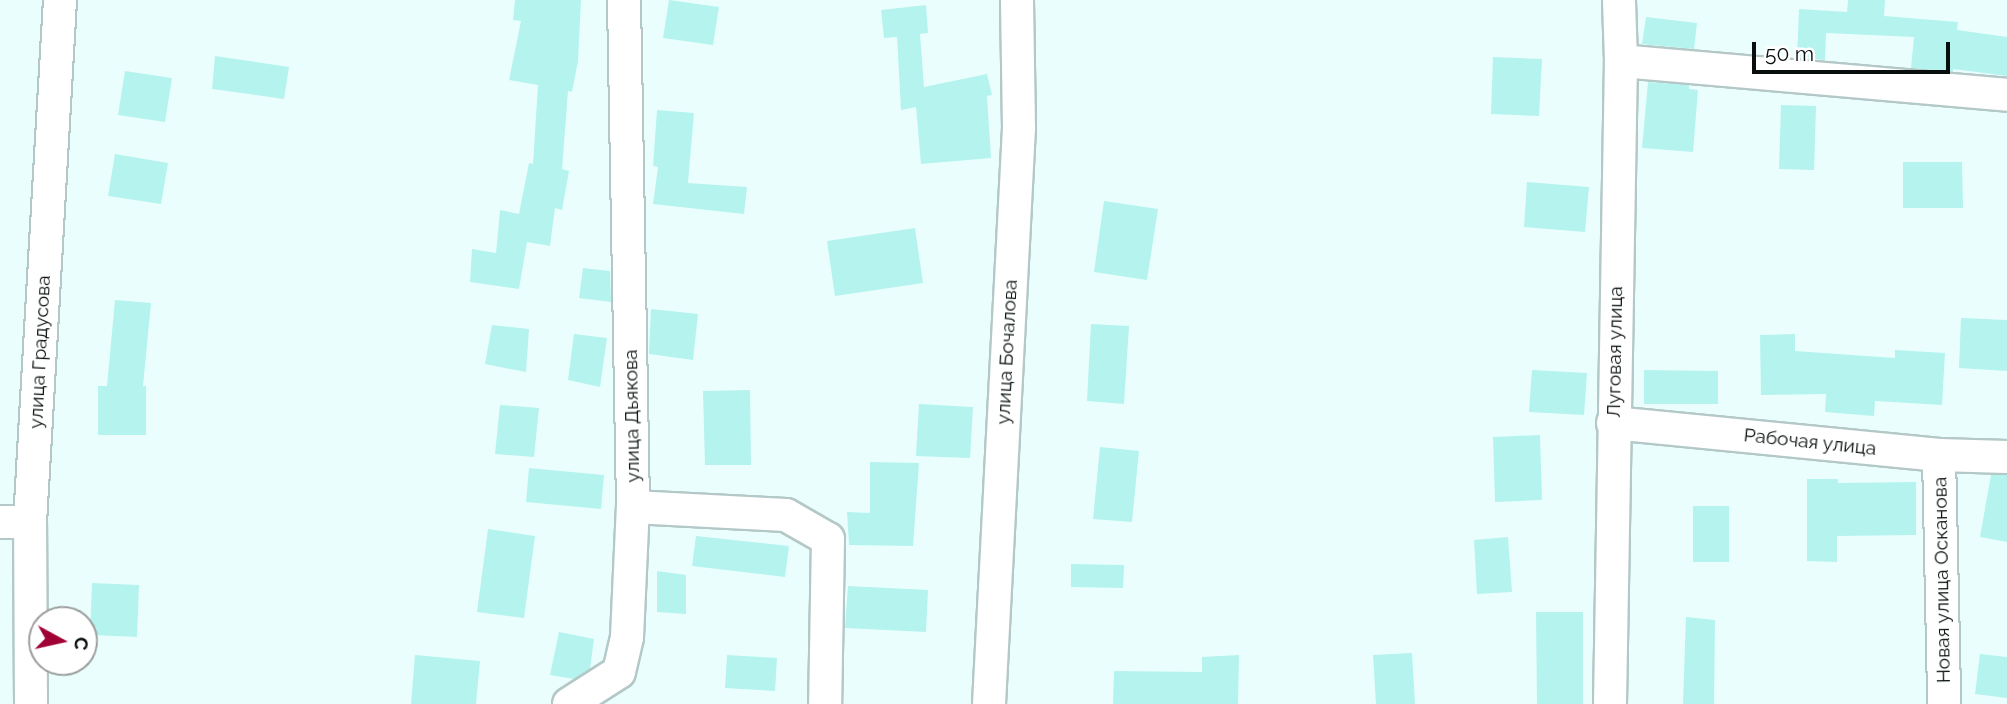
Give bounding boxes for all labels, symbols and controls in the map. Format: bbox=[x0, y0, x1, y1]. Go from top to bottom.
scale bar bbox=[1755, 28, 1953, 72]
text: 50 m bbox=[1765, 41, 1814, 66]
street label: улица Градусова bbox=[25, 275, 55, 429]
street label: улица Бочалова bbox=[992, 279, 1022, 425]
street label: Луговая улица bbox=[1602, 286, 1628, 418]
street label: улица Дьякова bbox=[619, 349, 645, 483]
street label: Рабочая улица bbox=[1742, 424, 1878, 460]
street label: Новая улица Осканова bbox=[1929, 476, 1955, 684]
north arrow bbox=[28, 606, 98, 676]
text: С bbox=[70, 636, 94, 652]

